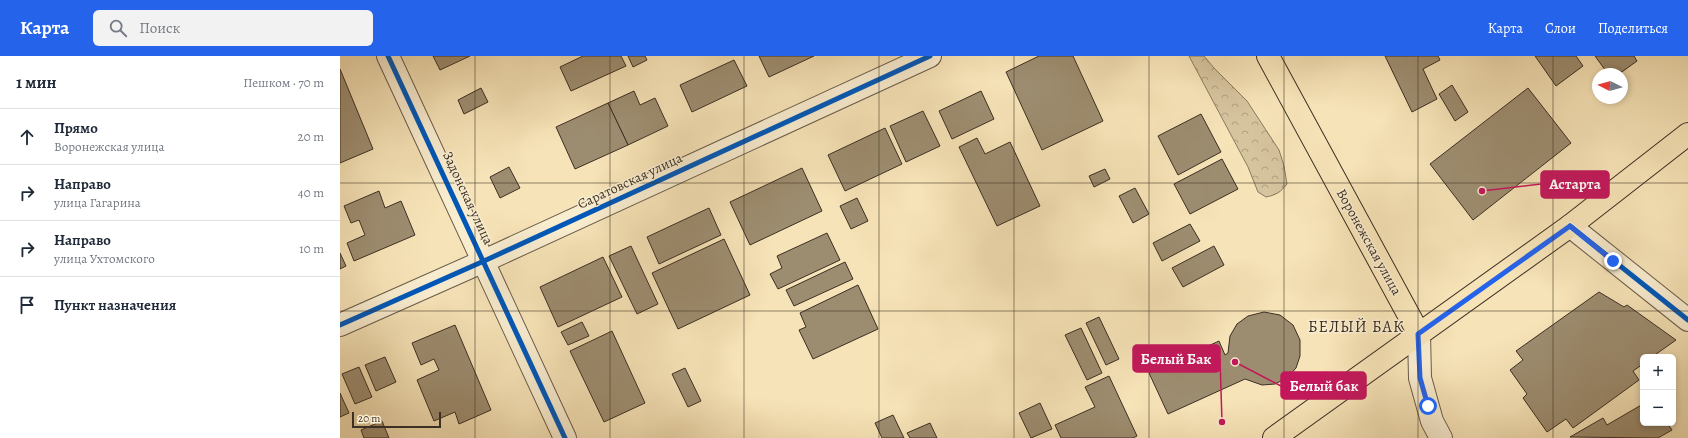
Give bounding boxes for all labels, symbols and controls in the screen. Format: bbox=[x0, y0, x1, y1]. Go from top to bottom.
search box bbox=[93, 10, 373, 46]
text: Карта bbox=[20, 15, 69, 41]
icon: search bbox=[107, 17, 129, 39]
text: Поиск bbox=[139, 18, 180, 38]
text: Карта bbox=[1488, 19, 1523, 38]
text: Слои bbox=[1545, 19, 1576, 38]
text: Поделиться bbox=[1598, 19, 1668, 38]
north arrow bbox=[1592, 68, 1628, 104]
text: 1 мин bbox=[16, 71, 57, 94]
text: Пешком · 70 m bbox=[243, 74, 324, 91]
text: Прямо bbox=[54, 118, 98, 138]
icon: ahead bbox=[16, 126, 38, 148]
text: 20 m bbox=[298, 128, 324, 145]
text: Воронежская улица bbox=[54, 138, 165, 155]
street label: Задонская улица bbox=[438, 148, 498, 248]
street label: Саратовская улица bbox=[574, 148, 686, 214]
callout: Астарта bbox=[1541, 171, 1609, 198]
text: Направо bbox=[54, 174, 111, 194]
text: Астарта bbox=[1548, 174, 1602, 194]
icon: right bbox=[16, 182, 38, 204]
text: 40 m bbox=[298, 184, 324, 201]
street label: Воронежская улица bbox=[1332, 185, 1406, 299]
text: улица Гагарина bbox=[54, 194, 141, 211]
text: Направо bbox=[54, 230, 111, 250]
icon: right bbox=[16, 238, 38, 260]
text: 10 m bbox=[299, 240, 324, 257]
text: улица Ухтомского bbox=[54, 250, 155, 267]
route end bbox=[1604, 252, 1622, 270]
icon: arrive bbox=[16, 294, 38, 316]
text: Пункт назначения bbox=[54, 295, 176, 315]
district label: БЕЛЫЙ БАК bbox=[1308, 316, 1404, 338]
callout: Белый Бак bbox=[1133, 345, 1220, 372]
text: Белый Бак bbox=[1141, 349, 1211, 369]
map controls bbox=[1640, 354, 1676, 426]
button: + bbox=[1640, 354, 1676, 390]
callout: Белый бак bbox=[1281, 372, 1366, 399]
text: Белый бак bbox=[1289, 376, 1359, 396]
button: − bbox=[1640, 390, 1676, 426]
route start bbox=[1419, 397, 1437, 415]
scale bar bbox=[352, 410, 441, 429]
text: 20 m bbox=[358, 411, 380, 426]

